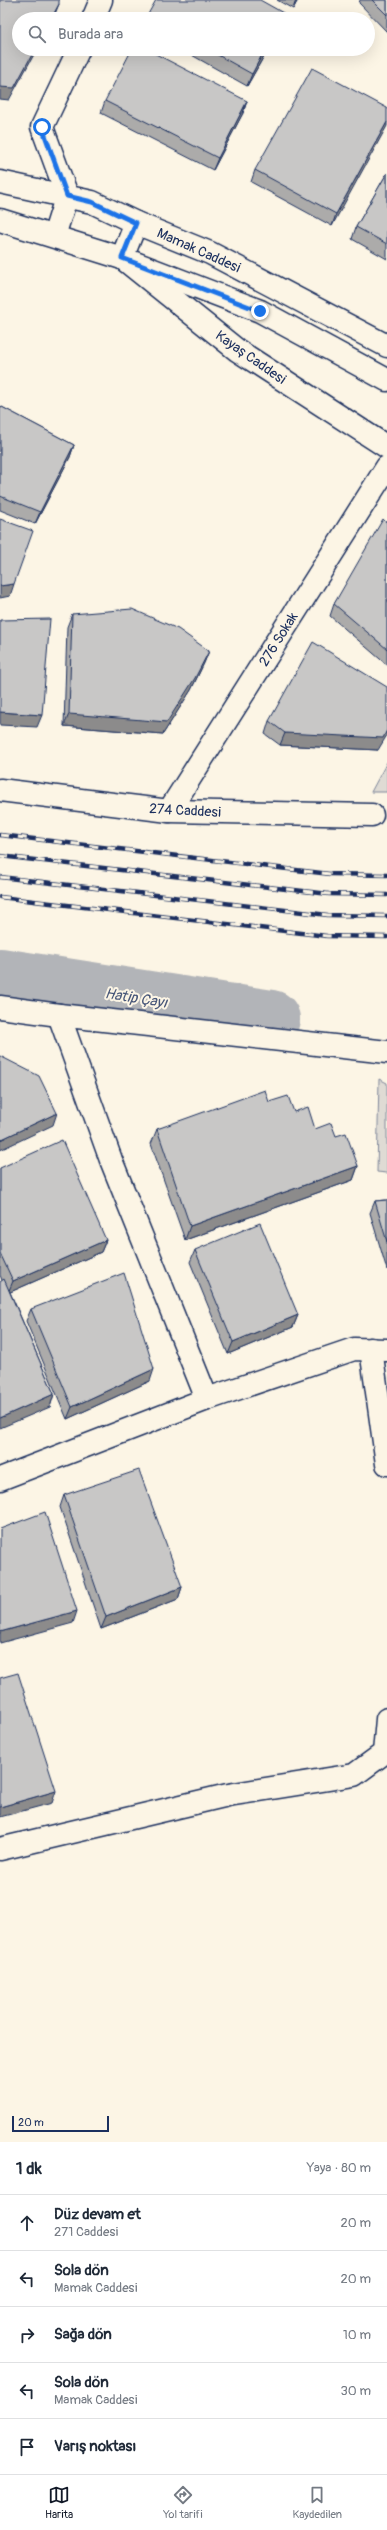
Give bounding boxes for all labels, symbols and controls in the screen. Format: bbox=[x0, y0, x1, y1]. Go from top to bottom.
search box bbox=[12, 12, 375, 56]
icon: search bbox=[26, 23, 48, 45]
text: Burada ara bbox=[58, 25, 123, 44]
route start bbox=[33, 118, 51, 136]
street label: Mamak Caddesi bbox=[154, 224, 243, 276]
route end bbox=[251, 302, 269, 320]
street label: Kayaş Caddesi bbox=[212, 327, 289, 388]
street label: 276 Sokak bbox=[255, 609, 302, 669]
street label: 274 Caddesi bbox=[149, 800, 221, 821]
water label: Hatip Çayı bbox=[103, 984, 169, 1013]
scale bar bbox=[12, 2114, 109, 2133]
text: 20 m bbox=[18, 2116, 44, 2129]
text: 1 dk bbox=[16, 2158, 42, 2179]
text: Yaya · 80 m bbox=[307, 2160, 371, 2176]
text: Düz devam et bbox=[54, 2205, 141, 2224]
icon: ahead bbox=[16, 2212, 38, 2234]
text: 20 m bbox=[340, 2215, 371, 2231]
text: 271 Caddesi bbox=[54, 2224, 118, 2240]
text: Sola dön bbox=[54, 2261, 109, 2280]
icon: left bbox=[16, 2268, 38, 2290]
text: 20 m bbox=[340, 2271, 371, 2287]
text: Mamak Caddesi bbox=[54, 2280, 137, 2296]
icon: right bbox=[16, 2324, 38, 2346]
text: Sağa dön bbox=[54, 2325, 112, 2344]
text: 10 m bbox=[343, 2327, 371, 2343]
text: Sola dön bbox=[54, 2373, 109, 2392]
icon: left bbox=[16, 2380, 38, 2402]
text: 30 m bbox=[341, 2383, 371, 2399]
text: Mamak Caddesi bbox=[54, 2392, 137, 2408]
icon: arrive bbox=[16, 2436, 38, 2458]
text: Varış noktası bbox=[54, 2437, 136, 2456]
tab: Harita bbox=[45, 2484, 73, 2521]
tab: Yol tarifi bbox=[163, 2484, 203, 2521]
tab: Kaydedilen bbox=[293, 2484, 342, 2521]

